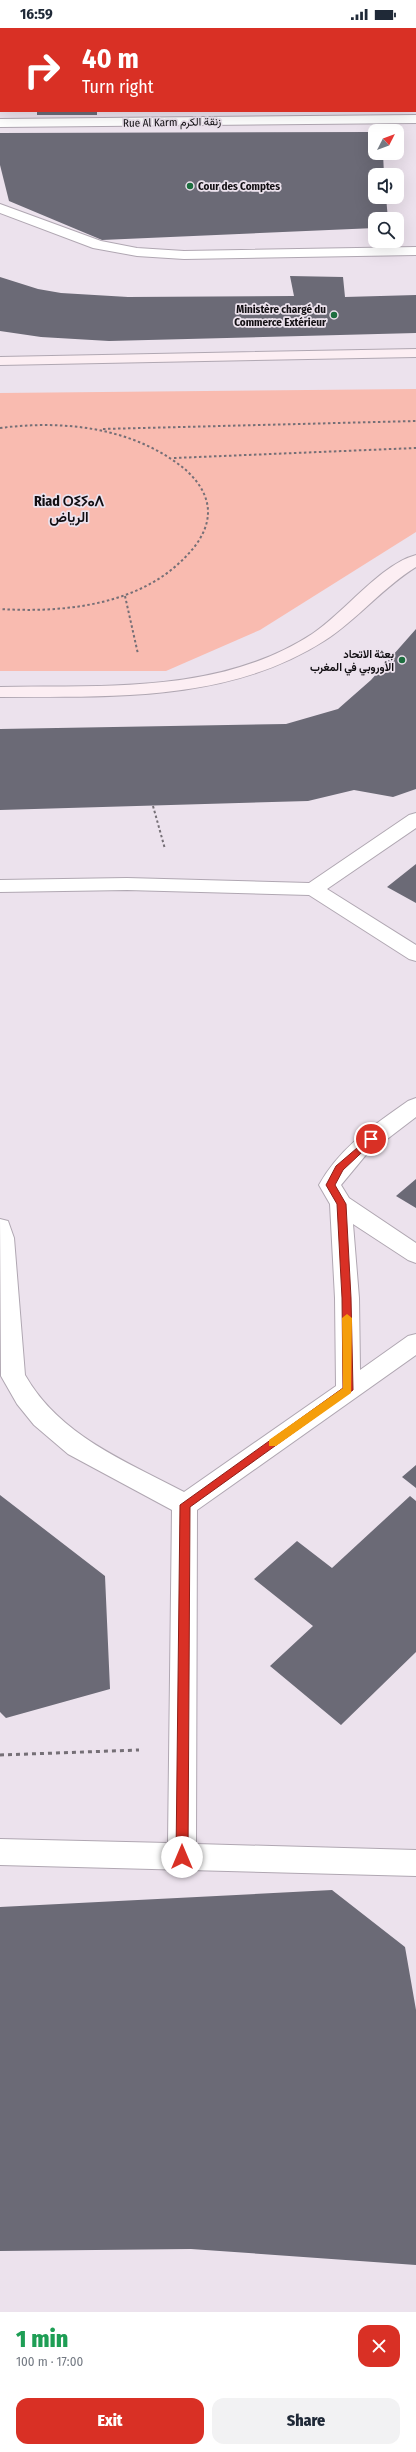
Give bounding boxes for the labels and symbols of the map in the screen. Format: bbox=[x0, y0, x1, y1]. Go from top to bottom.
street label: Rue Al Karm زنقة الكرم bbox=[123, 115, 221, 131]
north arrow bbox=[368, 124, 404, 160]
place label: Cour des Comptes bbox=[198, 180, 280, 193]
marker: Cour des Comptes bbox=[185, 181, 195, 191]
place label: Ministère chargé du Commerce Extérieur bbox=[234, 303, 327, 329]
marker: Ministère chargé du Commerce Extérieur bbox=[329, 310, 339, 320]
district label: Riad ⵔⵉⵢⴰⴷ الرياض bbox=[34, 493, 104, 526]
place label: بعثة الاتحاد الأوروبي في المغرب bbox=[310, 648, 394, 676]
marker: بعثة الاتحاد الأوروبي في المغرب bbox=[397, 655, 407, 665]
pin bbox=[354, 1122, 388, 1156]
position arrow bbox=[161, 1836, 203, 1878]

